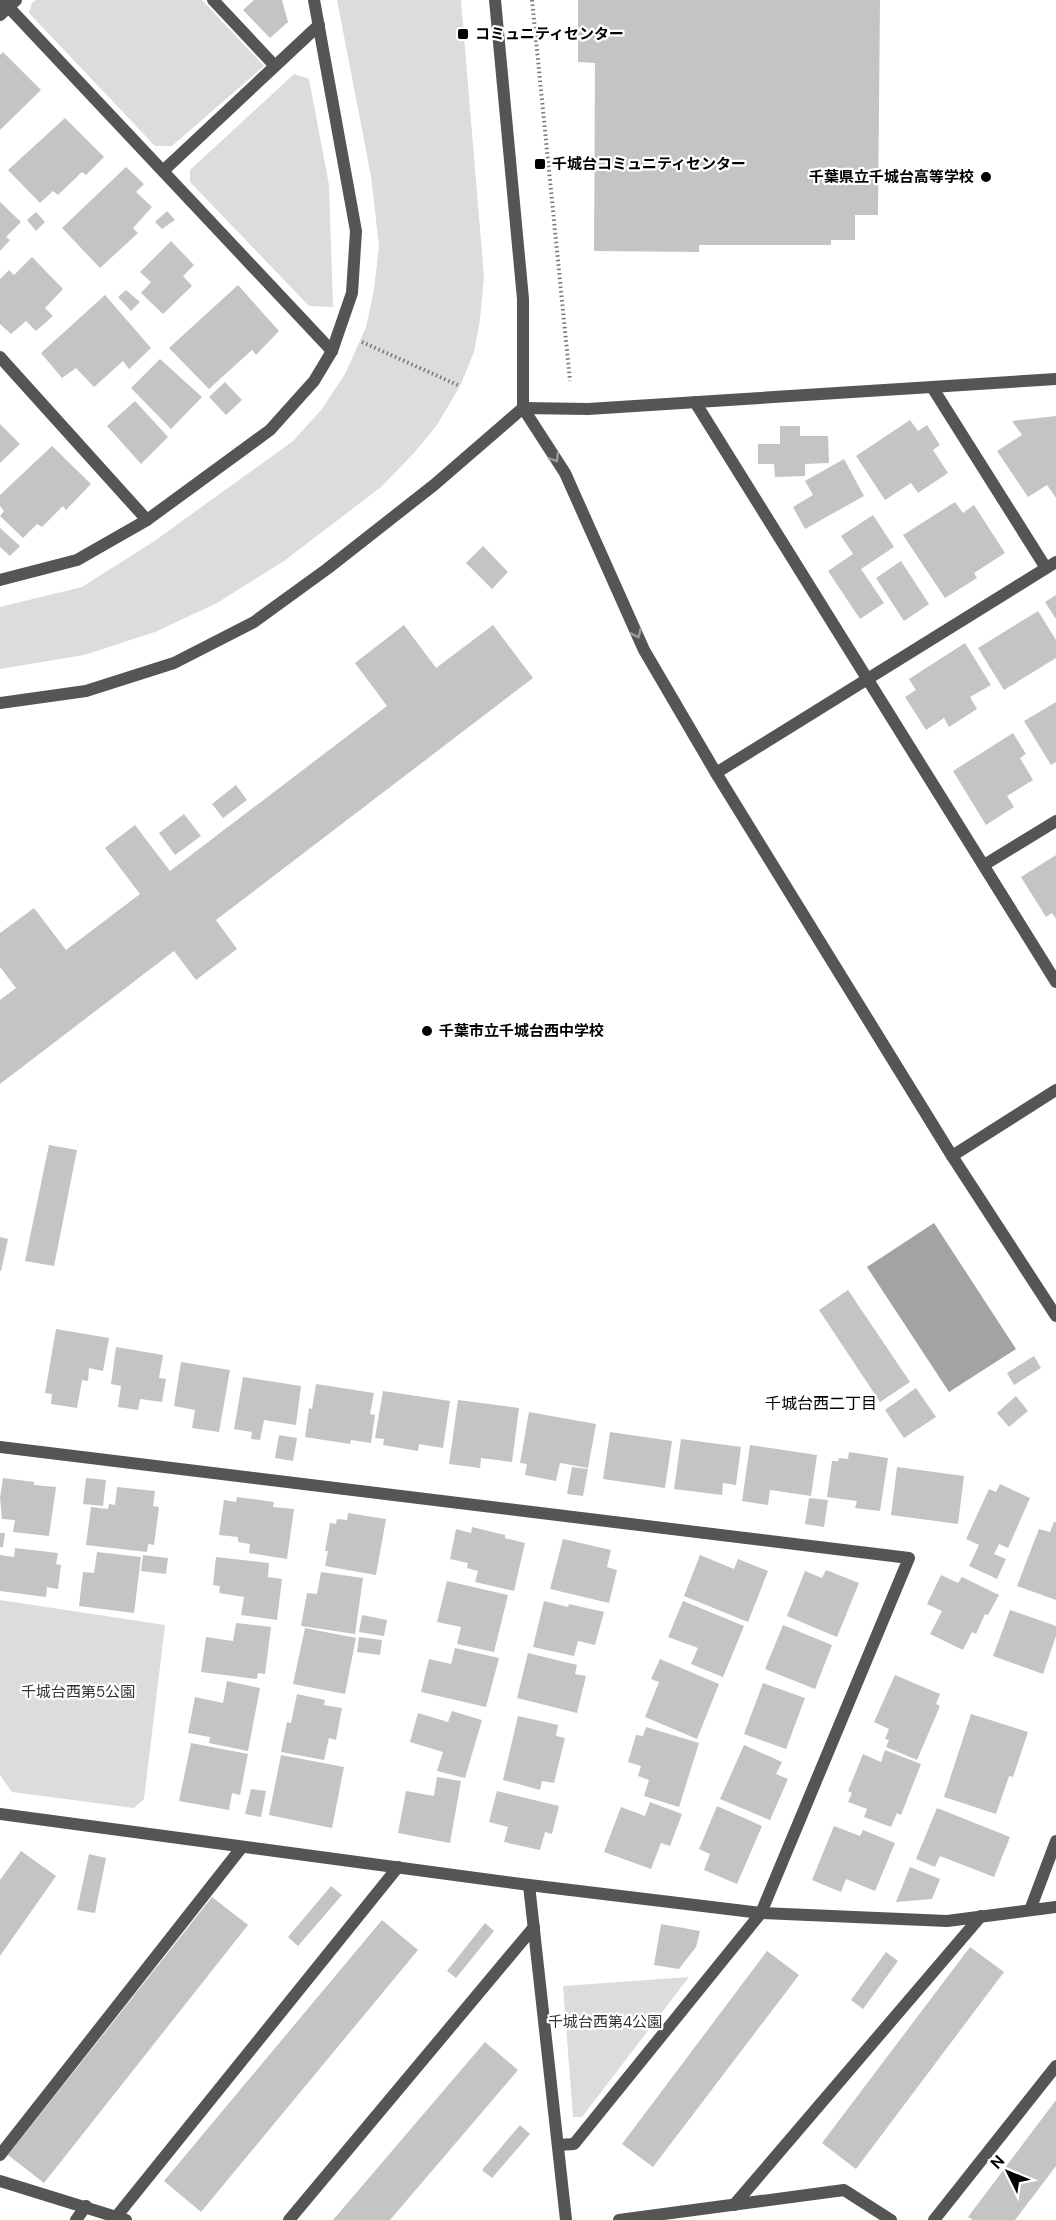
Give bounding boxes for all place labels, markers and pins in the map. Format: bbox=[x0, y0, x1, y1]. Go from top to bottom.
place label: コミュニティセンター bbox=[475, 24, 624, 44]
marker: コミュニティセンター bbox=[456, 27, 470, 41]
place label: 千城台コミュニティセンター bbox=[552, 154, 746, 174]
marker: 千城台コミュニティセンター bbox=[533, 157, 547, 171]
place label: 千葉県立千城台高等学校 bbox=[809, 167, 974, 187]
marker: 千葉県立千城台高等学校 bbox=[979, 170, 993, 184]
place label: 千葉市立千城台西中学校 bbox=[439, 1021, 604, 1041]
marker: 千葉市立千城台西中学校 bbox=[420, 1024, 434, 1038]

